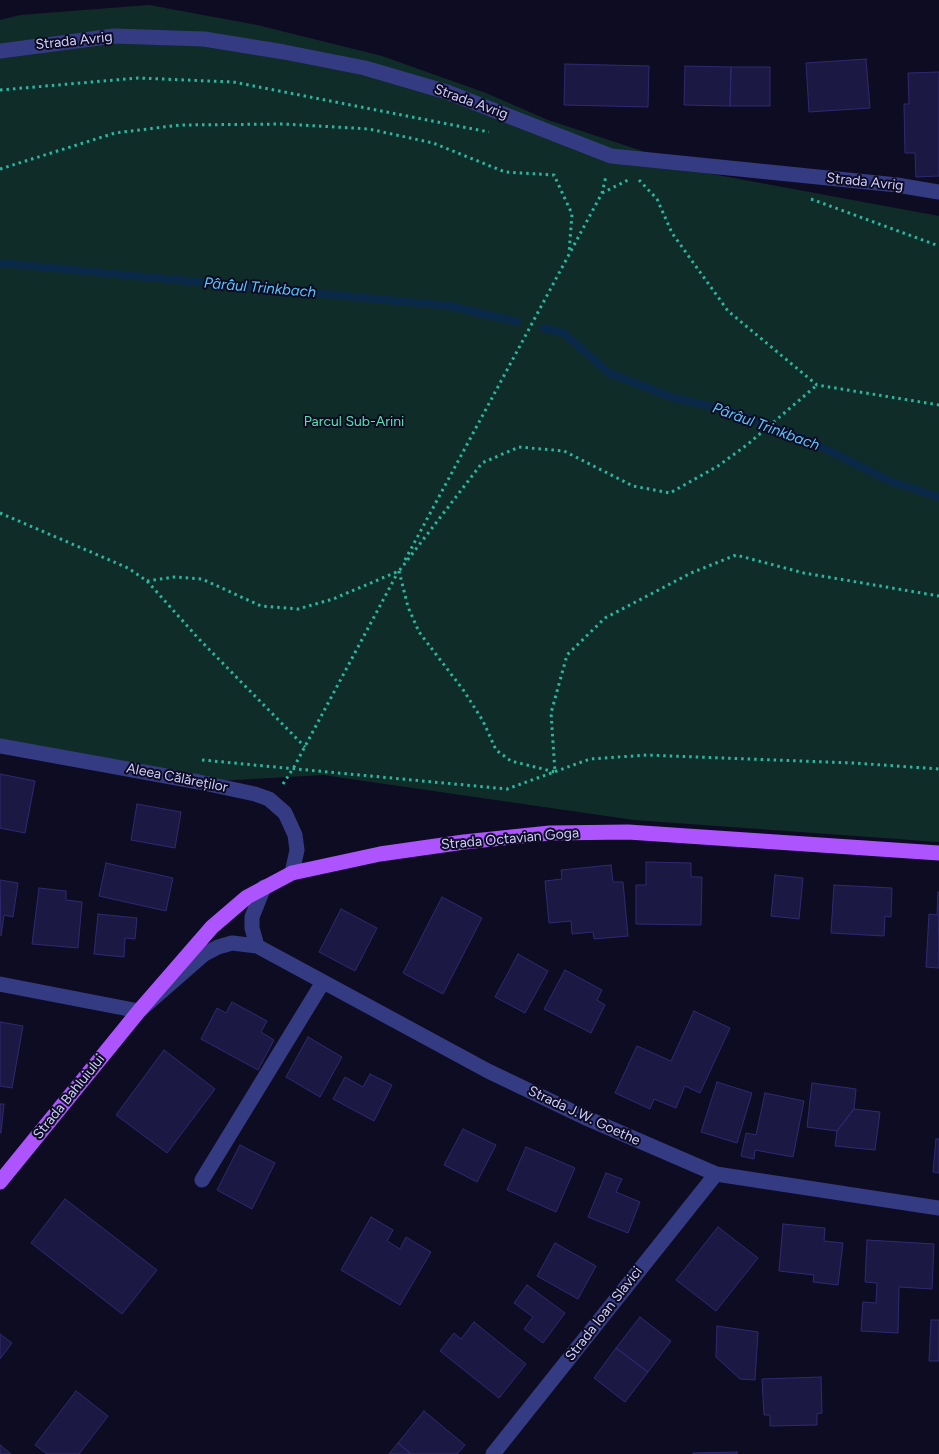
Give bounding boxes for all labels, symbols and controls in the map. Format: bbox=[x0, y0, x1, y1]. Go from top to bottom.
street label: Strada Avrig bbox=[35, 29, 113, 53]
street label: Strada Avrig bbox=[432, 81, 510, 123]
street label: Strada Avrig bbox=[826, 170, 904, 194]
water label: Pârâul Trinkbach bbox=[203, 274, 317, 302]
water label: Pârâul Trinkbach bbox=[710, 399, 822, 455]
park label: Parcul Sub-Arini bbox=[304, 414, 404, 430]
street label: Aleea Călăreților bbox=[125, 760, 229, 796]
street label: Strada Octavian Goga bbox=[440, 825, 580, 853]
street label: Strada Bahluiului bbox=[30, 1051, 108, 1143]
street label: Strada J.W. Goethe bbox=[525, 1083, 643, 1149]
street label: Strada Ioan Slavici bbox=[562, 1264, 646, 1364]

